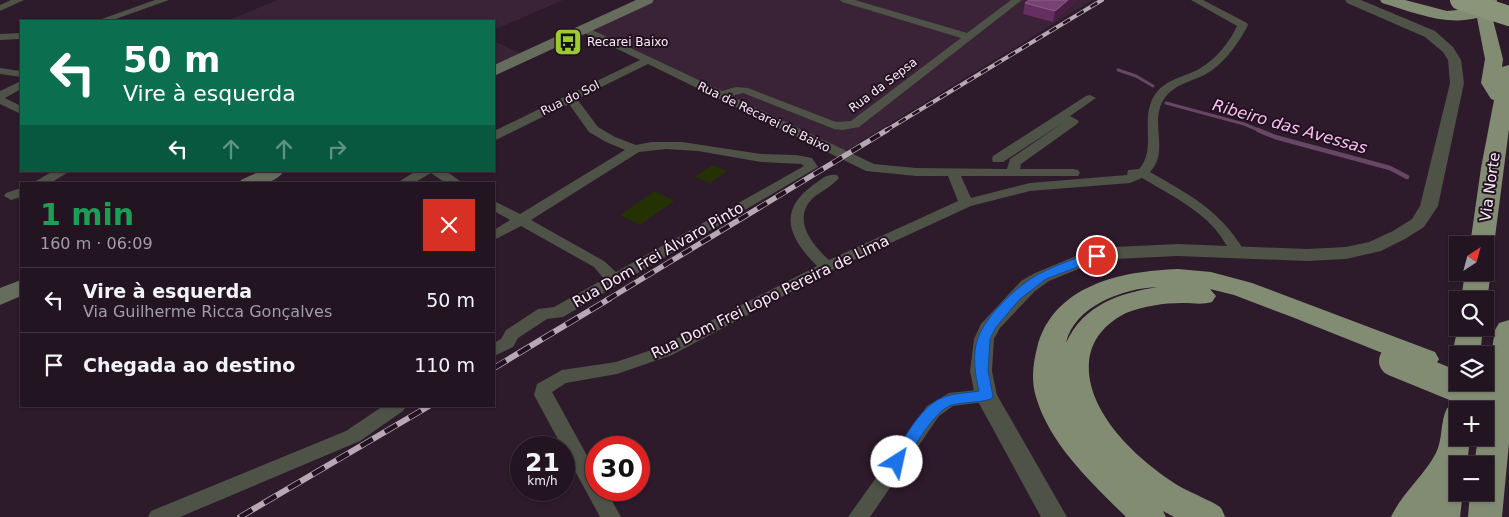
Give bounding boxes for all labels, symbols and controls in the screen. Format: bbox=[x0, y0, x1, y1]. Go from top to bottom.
bus stop icon: Recarei Baixo bbox=[553, 27, 583, 57]
place label: Recarei Baixo bbox=[587, 35, 668, 49]
icon: left bbox=[40, 40, 105, 105]
text: 50 m bbox=[123, 40, 220, 80]
street label: Rua da Sepsa bbox=[846, 55, 920, 115]
street label: Rua do Sol bbox=[538, 78, 602, 118]
street label: Rua de Recarei de Baixo bbox=[696, 79, 832, 155]
text: Vire à esquerda bbox=[123, 81, 296, 106]
water label: Ribeiro das Avessas bbox=[1210, 95, 1369, 158]
icon: left bbox=[164, 135, 192, 163]
icon: ahead bbox=[217, 135, 245, 163]
icon: ahead bbox=[270, 135, 298, 163]
icon: right bbox=[323, 135, 351, 163]
street label: Via Norte bbox=[1476, 151, 1504, 223]
text: 1 min bbox=[40, 197, 134, 232]
street label: Rua Dom Frei Álvaro Pinto bbox=[569, 198, 747, 311]
button: close bbox=[423, 199, 475, 251]
street label: Rua Dom Frei Lopo Pereira de Lima bbox=[648, 231, 892, 363]
text: 160 m · 06:09 bbox=[40, 234, 153, 253]
pin bbox=[1076, 235, 1118, 277]
north arrow bbox=[1449, 236, 1494, 281]
map controls bbox=[1449, 236, 1494, 501]
icon: arrive bbox=[1083, 242, 1111, 270]
text: Vire à esquerda bbox=[83, 280, 252, 302]
icon: left bbox=[40, 286, 68, 314]
text: 50 m bbox=[426, 289, 475, 311]
button: search bbox=[1449, 291, 1494, 336]
text: Via Guilherme Ricca Gonçalves bbox=[83, 302, 332, 321]
button: layers bbox=[1449, 346, 1494, 391]
icon: arrive bbox=[40, 351, 68, 379]
text: Chegada ao destino bbox=[83, 354, 295, 376]
text: 110 m bbox=[414, 354, 475, 376]
button: + bbox=[1449, 401, 1494, 446]
position arrow bbox=[870, 435, 922, 487]
speed limit sign: 30 bbox=[585, 436, 650, 501]
text: 21 bbox=[525, 448, 560, 477]
button: − bbox=[1449, 456, 1494, 501]
text: km/h bbox=[527, 474, 558, 488]

